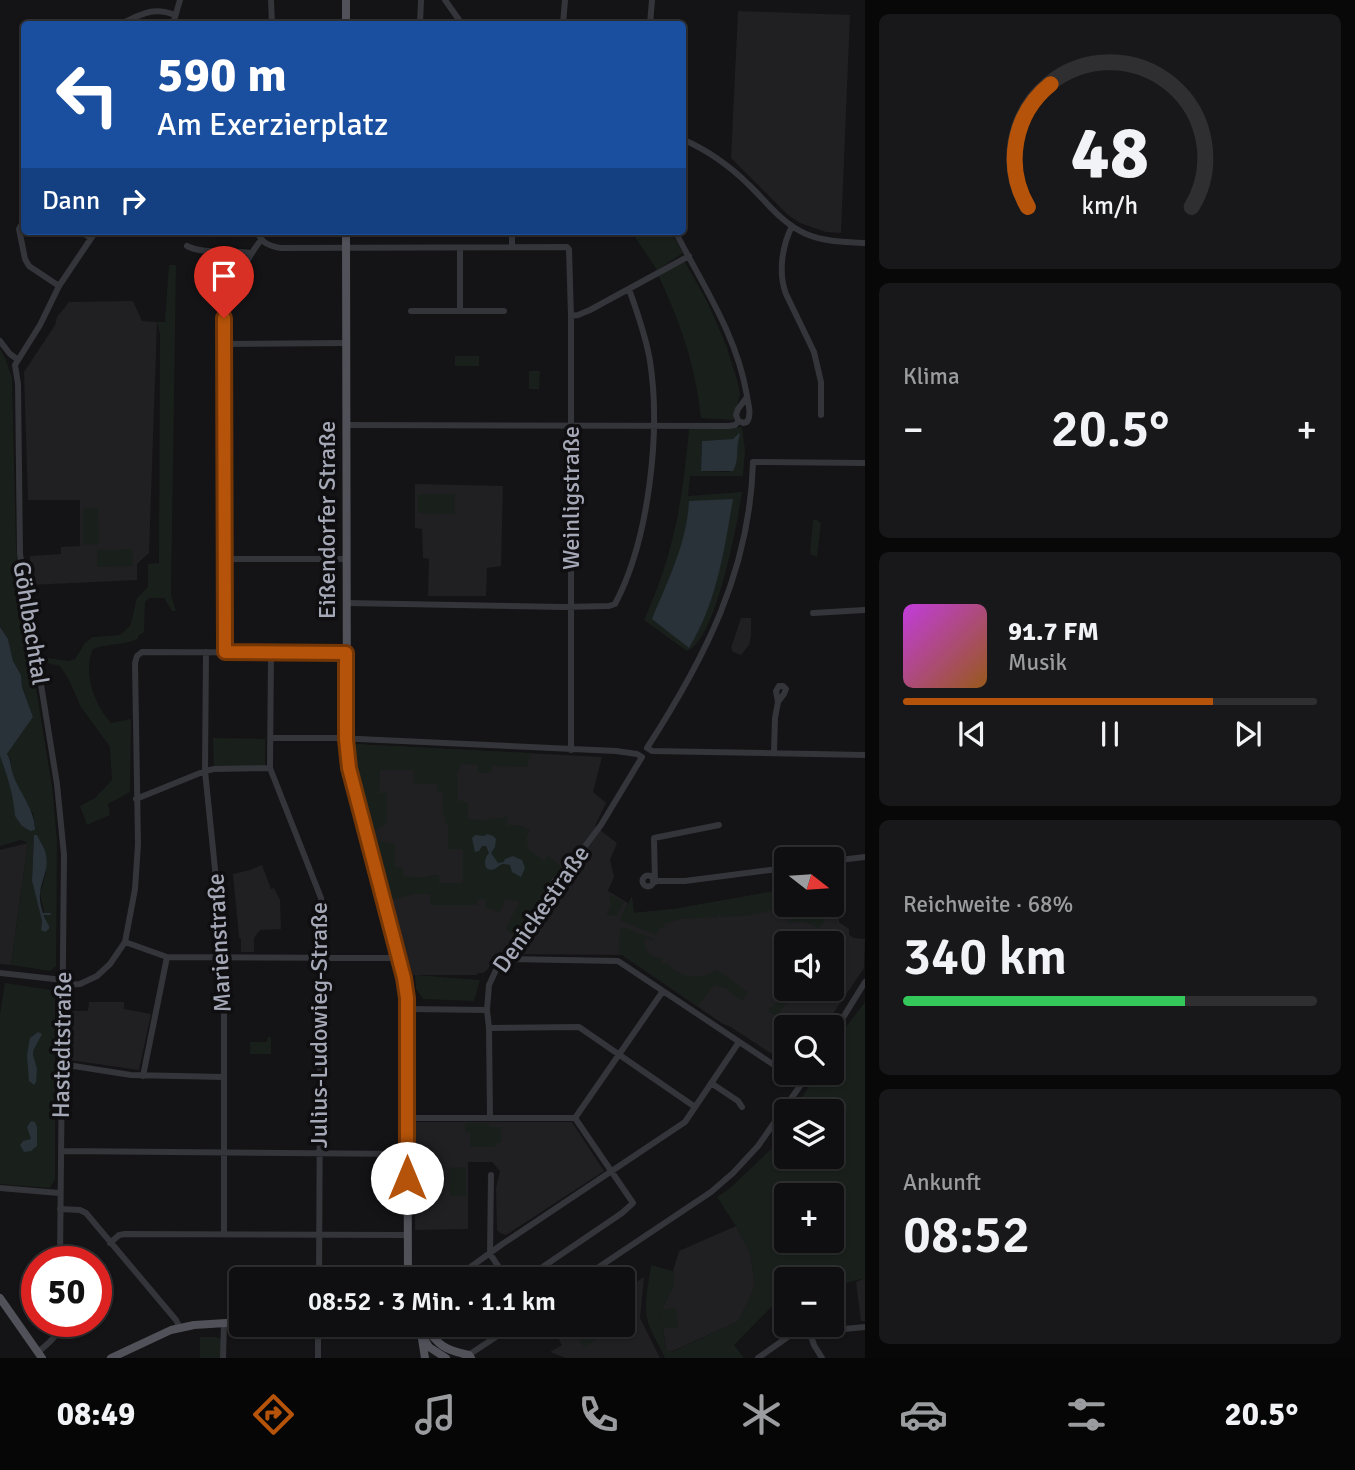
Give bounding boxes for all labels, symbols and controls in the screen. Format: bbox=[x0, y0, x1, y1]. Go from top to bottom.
text: 590 m bbox=[157, 45, 287, 105]
icon: left bbox=[42, 49, 133, 140]
text: Am Exerzierplatz bbox=[157, 105, 388, 144]
text: 48 bbox=[1071, 110, 1149, 199]
icon: right bbox=[114, 182, 152, 220]
text: Dann bbox=[42, 185, 100, 217]
text: km/h bbox=[1082, 190, 1138, 221]
pin bbox=[194, 246, 254, 318]
icon: arrive bbox=[205, 257, 243, 295]
text: Klima bbox=[903, 362, 960, 391]
text: 20.5° bbox=[1051, 397, 1169, 461]
text: − bbox=[903, 406, 924, 453]
text: + bbox=[1296, 406, 1317, 453]
street label: Eißendorfer Straße bbox=[312, 421, 342, 619]
street label: Weinligstraße bbox=[556, 426, 586, 570]
street label: Göhlbachtal bbox=[6, 559, 56, 687]
text: 91.7 FM bbox=[1008, 616, 1099, 648]
text: Musik bbox=[1008, 648, 1067, 677]
icon: previous bbox=[953, 715, 991, 753]
icon: pause bbox=[1091, 715, 1129, 753]
icon: next bbox=[1229, 715, 1267, 753]
street label: Denickestraße bbox=[486, 839, 596, 979]
north arrow bbox=[774, 847, 844, 917]
map controls bbox=[774, 847, 844, 1337]
street label: Marienstraße bbox=[200, 873, 238, 1013]
text: Reichweite · 68% bbox=[903, 890, 1073, 919]
street label: Julius-Ludowieg-Straße bbox=[304, 902, 334, 1148]
text: 340 km bbox=[903, 925, 1067, 989]
button: sound bbox=[774, 931, 844, 1001]
street label: Hastedtstraße bbox=[46, 971, 78, 1119]
button: search bbox=[774, 1015, 844, 1085]
button: layers bbox=[774, 1099, 844, 1169]
position arrow bbox=[370, 1141, 444, 1215]
text: Ankunft bbox=[903, 1168, 981, 1197]
button: + bbox=[774, 1183, 844, 1253]
text: 08:52 bbox=[903, 1203, 1030, 1267]
speed limit sign: 50 bbox=[21, 1246, 112, 1337]
button: − bbox=[774, 1267, 844, 1337]
text: 08:52 · 3 Min. · 1.1 km bbox=[308, 1286, 556, 1318]
icon: directions bbox=[249, 1390, 298, 1439]
icon: music bbox=[411, 1390, 460, 1439]
icon: phone bbox=[574, 1390, 623, 1439]
icon: climate bbox=[737, 1390, 786, 1439]
icon: car bbox=[899, 1390, 948, 1439]
icon: filters bbox=[1062, 1390, 1111, 1439]
text: 08:49 bbox=[57, 1395, 135, 1434]
text: 20.5° bbox=[1224, 1395, 1298, 1434]

